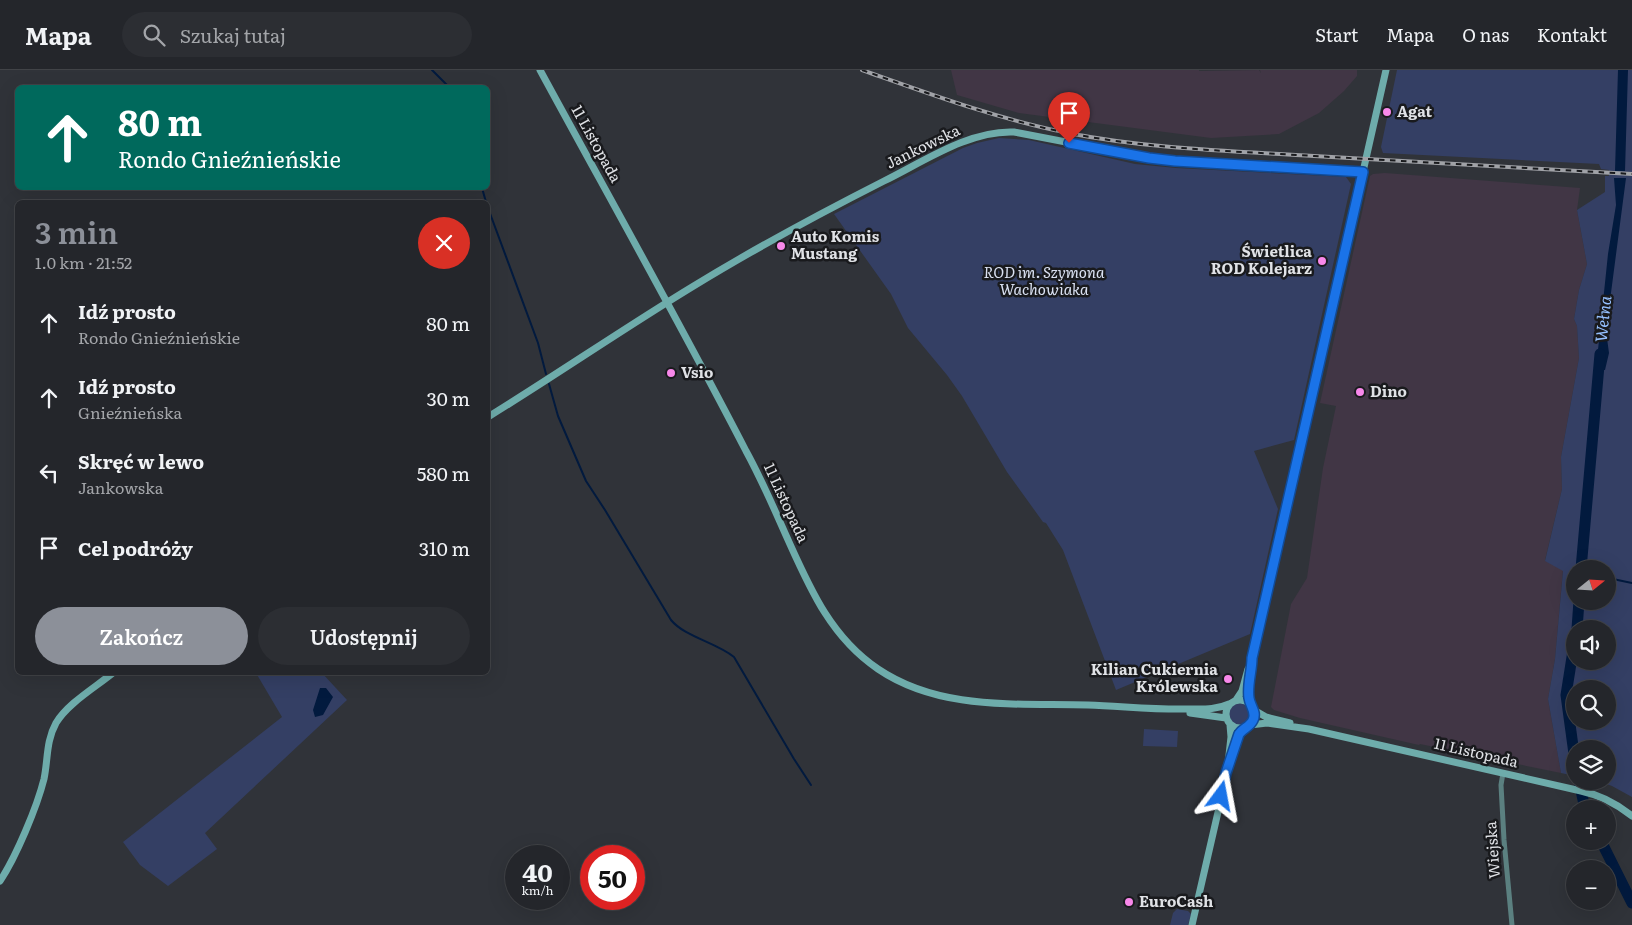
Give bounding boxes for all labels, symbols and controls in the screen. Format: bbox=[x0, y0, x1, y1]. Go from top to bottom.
search box bbox=[122, 12, 472, 57]
text: Mapa bbox=[25, 17, 92, 52]
icon: search bbox=[140, 21, 168, 49]
text: Szukaj tutaj bbox=[180, 21, 286, 49]
text: Start bbox=[1315, 21, 1358, 48]
text: Mapa bbox=[1386, 21, 1434, 48]
text: O nas bbox=[1462, 21, 1509, 48]
text: Kontakt bbox=[1537, 21, 1607, 48]
pin bbox=[1048, 92, 1090, 143]
text: 80 m bbox=[118, 95, 202, 147]
icon: arrive bbox=[1055, 99, 1083, 127]
place label: Agat bbox=[1397, 99, 1433, 122]
street label: 11 Listopada bbox=[567, 100, 629, 187]
icon: ahead bbox=[35, 105, 100, 170]
marker: Agat bbox=[1381, 106, 1393, 118]
street label: Jankowska bbox=[881, 117, 964, 174]
text: Rondo Gnieźnieńskie bbox=[118, 142, 341, 175]
text: 3 min bbox=[35, 209, 118, 253]
button: close bbox=[418, 217, 470, 269]
place label: Auto Komis Mustang bbox=[791, 224, 880, 264]
place label: Świetlica ROD Kolejarz bbox=[1211, 239, 1312, 279]
marker: Auto Komis Mustang bbox=[775, 240, 787, 252]
text: 1.0 km · 21:52 bbox=[35, 250, 132, 274]
marker: Świetlica ROD Kolejarz bbox=[1316, 255, 1328, 267]
park label: ROD im. Szymona Wachowiaka bbox=[984, 260, 1105, 300]
water label: Wełna bbox=[1588, 294, 1616, 343]
text: Idź prosto bbox=[78, 297, 176, 325]
icon: ahead bbox=[35, 309, 63, 337]
text: 80 m bbox=[426, 309, 470, 337]
text: Rondo Gnieźnieńskie bbox=[78, 325, 240, 349]
place label: Vsio bbox=[681, 360, 713, 383]
marker: Vsio bbox=[665, 367, 677, 379]
text: Idź prosto bbox=[78, 372, 176, 400]
place label: Dino bbox=[1370, 379, 1407, 402]
icon: ahead bbox=[35, 384, 63, 412]
text: 30 m bbox=[426, 384, 470, 412]
marker: Dino bbox=[1354, 386, 1366, 398]
text: Gnieźnieńska bbox=[78, 400, 182, 424]
text: Skręć w lewo bbox=[78, 447, 204, 475]
icon: left bbox=[35, 459, 63, 487]
text: 580 m bbox=[417, 459, 470, 487]
street label: 11 Listopada bbox=[759, 459, 816, 547]
text: Jankowska bbox=[78, 475, 163, 499]
icon: arrive bbox=[35, 534, 63, 562]
text: Cel podróży bbox=[78, 534, 193, 562]
text: 310 m bbox=[419, 534, 470, 562]
north arrow bbox=[1566, 560, 1616, 610]
map controls bbox=[1566, 560, 1616, 910]
button: Zakończ bbox=[35, 607, 248, 665]
button: Udostępnij bbox=[258, 607, 470, 665]
button: sound bbox=[1566, 620, 1616, 670]
place label: Kilian Cukiernia Królewska bbox=[1091, 657, 1218, 697]
marker: Kilian Cukiernia Królewska bbox=[1222, 673, 1234, 685]
button: search bbox=[1566, 680, 1616, 730]
street label: 11 Listopada bbox=[1432, 731, 1521, 773]
button: layers bbox=[1566, 740, 1616, 790]
position arrow bbox=[1194, 769, 1246, 821]
button: + bbox=[1566, 800, 1616, 850]
street label: Wiejska bbox=[1478, 820, 1505, 880]
speed limit sign: 50 bbox=[580, 845, 645, 910]
text: 40 bbox=[522, 853, 553, 890]
button: − bbox=[1566, 860, 1616, 910]
text: km/h bbox=[522, 881, 553, 899]
place label: EuroCash bbox=[1139, 889, 1213, 912]
marker: EuroCash bbox=[1123, 896, 1135, 908]

